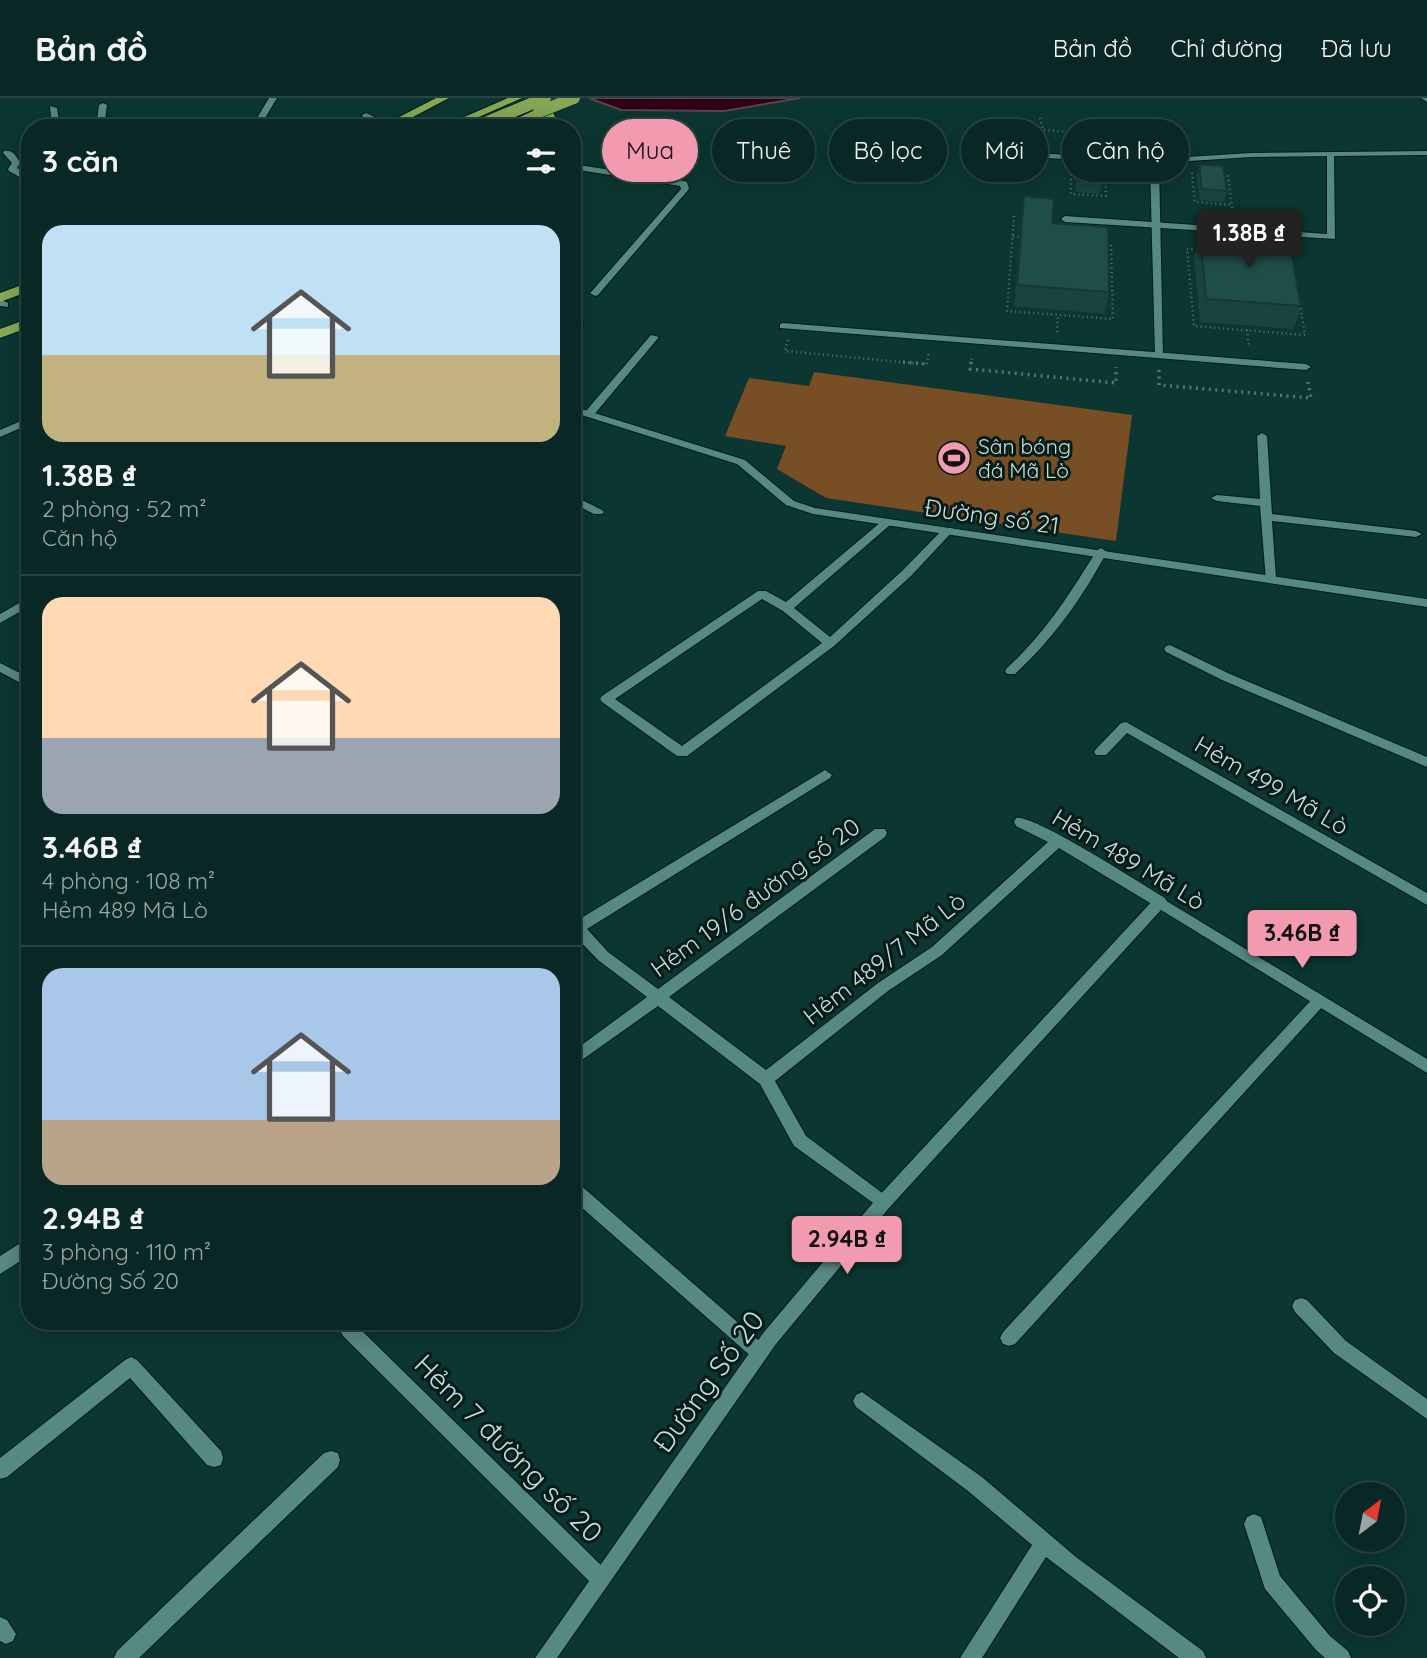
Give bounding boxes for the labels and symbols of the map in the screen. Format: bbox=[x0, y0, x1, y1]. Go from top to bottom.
pin: 1.38B ₫ bbox=[1184, 211, 1314, 270]
place label: Sân bóng đá Mã Lò bbox=[978, 433, 1071, 483]
sports icon: Sân bóng đá Mã Lò bbox=[935, 439, 973, 477]
street label: Đường số 21 bbox=[923, 492, 1061, 540]
street label: Hẻm 499 Mã Lò bbox=[1190, 729, 1354, 841]
street label: Hẻm 489 Mã Lò bbox=[1047, 802, 1211, 916]
street label: Hẻm 19/6 đường số 20 bbox=[644, 811, 866, 983]
street label: Hẻm 489/7 Mã Lò bbox=[797, 885, 971, 1031]
pin: 3.46B ₫ bbox=[1237, 910, 1367, 970]
pin: 2.94B ₫ bbox=[782, 1216, 912, 1276]
street label: Đường Số 20 bbox=[645, 1303, 771, 1459]
street label: Hẻm 7 đường số 20 bbox=[407, 1346, 611, 1550]
north arrow bbox=[1335, 1482, 1405, 1552]

